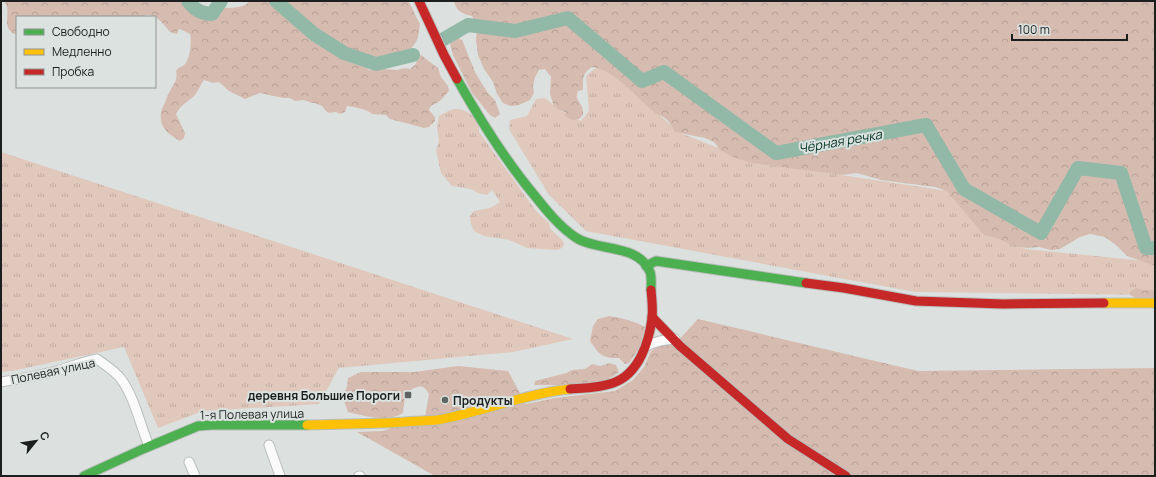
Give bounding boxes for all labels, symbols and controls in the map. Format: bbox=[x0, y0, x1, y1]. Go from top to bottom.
legend bbox=[16, 16, 156, 88]
scale bar bbox=[1012, 16, 1127, 42]
text: 100 m bbox=[1018, 21, 1050, 38]
text: Свободно bbox=[52, 23, 110, 40]
text: Медленно bbox=[52, 43, 112, 60]
text: Пробка bbox=[52, 63, 94, 80]
water label: Чёрная речка bbox=[797, 125, 884, 157]
street label: Полевая улица bbox=[9, 354, 97, 388]
place label: деревня Большие Пороги bbox=[248, 387, 400, 404]
marker: деревня Большие Пороги bbox=[403, 390, 413, 400]
place label: Продукты bbox=[453, 392, 513, 409]
marker: Продукты bbox=[440, 395, 450, 405]
street label: 1-я Полевая улица bbox=[200, 405, 304, 423]
north arrow bbox=[16, 421, 56, 461]
text: С bbox=[37, 428, 54, 443]

